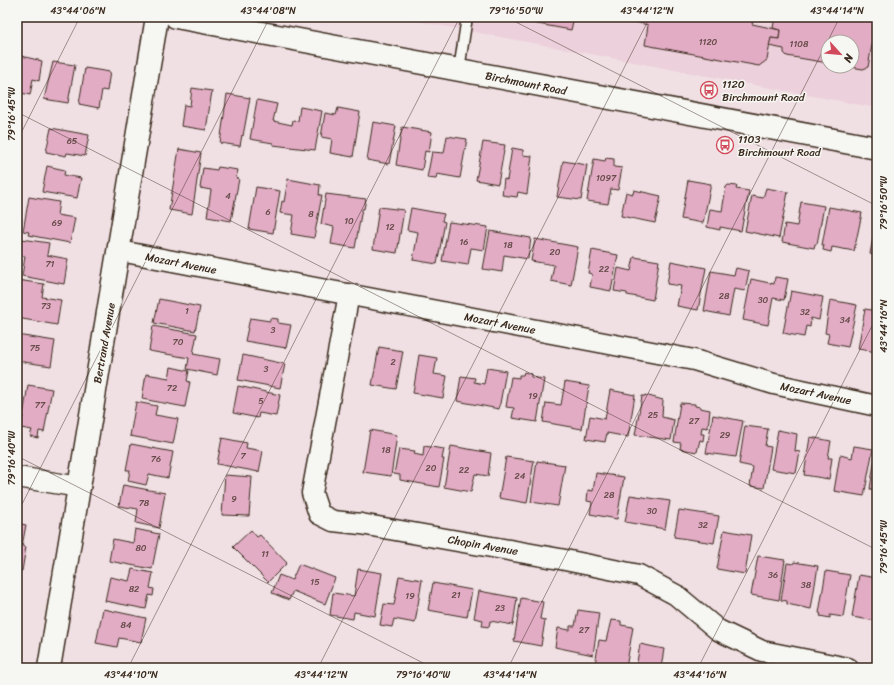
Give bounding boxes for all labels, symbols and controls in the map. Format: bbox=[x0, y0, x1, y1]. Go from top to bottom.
text: 43°44'06"N bbox=[50, 2, 106, 20]
text: 43°44'08"N bbox=[240, 2, 296, 20]
text: 79°16'50"W bbox=[489, 2, 543, 20]
text: 43°44'12"N bbox=[620, 2, 674, 20]
text: 43°44'14"N bbox=[810, 2, 864, 20]
house number: 1120 bbox=[699, 34, 718, 50]
north arrow bbox=[820, 34, 860, 74]
house number: 1108 bbox=[790, 36, 809, 52]
text: N bbox=[838, 50, 859, 66]
street label: Birchmount Road bbox=[484, 66, 569, 101]
place label: 1120 Birchmount Road bbox=[722, 75, 806, 107]
bus stop icon: 1120 Birchmount Road bbox=[699, 80, 719, 100]
text: 79°16'45"W bbox=[3, 87, 21, 141]
place label: 1103 Birchmount Road bbox=[738, 130, 822, 162]
house number: 65 bbox=[67, 133, 78, 149]
bus stop icon: 1103 Birchmount Road bbox=[715, 135, 735, 155]
house number: 1097 bbox=[596, 170, 617, 186]
text: 79°16'50"W bbox=[875, 176, 893, 230]
house number: 4 bbox=[225, 188, 231, 204]
house number: 6 bbox=[265, 204, 271, 220]
house number: 8 bbox=[308, 206, 314, 222]
house number: 10 bbox=[344, 213, 354, 229]
house number: 69 bbox=[52, 215, 63, 231]
house number: 12 bbox=[385, 219, 395, 235]
house number: 16 bbox=[460, 234, 468, 250]
house number: 18 bbox=[503, 237, 513, 253]
house number: 20 bbox=[550, 244, 561, 260]
street label: Mozart Avenue bbox=[144, 247, 219, 280]
house number: 71 bbox=[45, 256, 55, 272]
house number: 22 bbox=[599, 261, 609, 277]
house number: 28 bbox=[719, 288, 730, 304]
house number: 30 bbox=[758, 292, 769, 308]
house number: 73 bbox=[41, 298, 51, 314]
text: 43°44'16"N bbox=[875, 299, 893, 353]
street label: Bertrand Avenue bbox=[88, 301, 121, 385]
house number: 1 bbox=[185, 303, 189, 319]
house number: 32 bbox=[800, 304, 810, 320]
street label: Mozart Avenue bbox=[463, 307, 538, 340]
house number: 34 bbox=[840, 312, 851, 328]
house number: 3 bbox=[271, 322, 276, 338]
house number: 70 bbox=[173, 334, 184, 350]
house number: 75 bbox=[30, 340, 41, 356]
house number: 2 bbox=[390, 354, 396, 370]
house number: 3 bbox=[264, 361, 269, 377]
street label: Mozart Avenue bbox=[779, 377, 854, 410]
house number: 72 bbox=[167, 380, 177, 396]
house number: 19 bbox=[528, 388, 538, 404]
house number: 5 bbox=[258, 393, 264, 409]
house number: 77 bbox=[35, 397, 46, 413]
house number: 25 bbox=[648, 407, 659, 423]
house number: 27 bbox=[689, 413, 700, 429]
house number: 29 bbox=[720, 427, 731, 443]
text: 79°16'40"W bbox=[3, 431, 21, 485]
house number: 18 bbox=[381, 442, 391, 458]
house number: 7 bbox=[240, 448, 246, 464]
house number: 76 bbox=[151, 451, 161, 467]
house number: 20 bbox=[426, 460, 437, 476]
house number: 22 bbox=[459, 462, 469, 478]
house number: 24 bbox=[515, 468, 526, 484]
house number: 28 bbox=[604, 487, 615, 503]
house number: 9 bbox=[231, 491, 237, 507]
house number: 78 bbox=[139, 495, 150, 511]
house number: 30 bbox=[647, 503, 658, 519]
house number: 32 bbox=[698, 517, 708, 533]
text: 79°16'45"W bbox=[875, 520, 893, 574]
street label: Chopin Avenue bbox=[446, 530, 520, 561]
house number: 80 bbox=[135, 540, 147, 556]
house number: 11 bbox=[261, 546, 269, 562]
house number: 36 bbox=[768, 567, 778, 583]
house number: 15 bbox=[310, 574, 320, 590]
house number: 38 bbox=[801, 577, 812, 593]
house number: 82 bbox=[129, 581, 139, 597]
house number: 21 bbox=[451, 587, 461, 603]
house number: 19 bbox=[405, 588, 415, 604]
house number: 23 bbox=[495, 600, 505, 616]
house number: 84 bbox=[120, 617, 132, 633]
house number: 27 bbox=[579, 622, 590, 638]
text: 43°44'10"N bbox=[104, 666, 158, 684]
text: 43°44'12"N bbox=[294, 666, 348, 684]
text: 79°16'40"W bbox=[396, 666, 450, 684]
text: 43°44'14"N bbox=[483, 666, 537, 684]
text: 43°44'16"N bbox=[673, 666, 727, 684]

